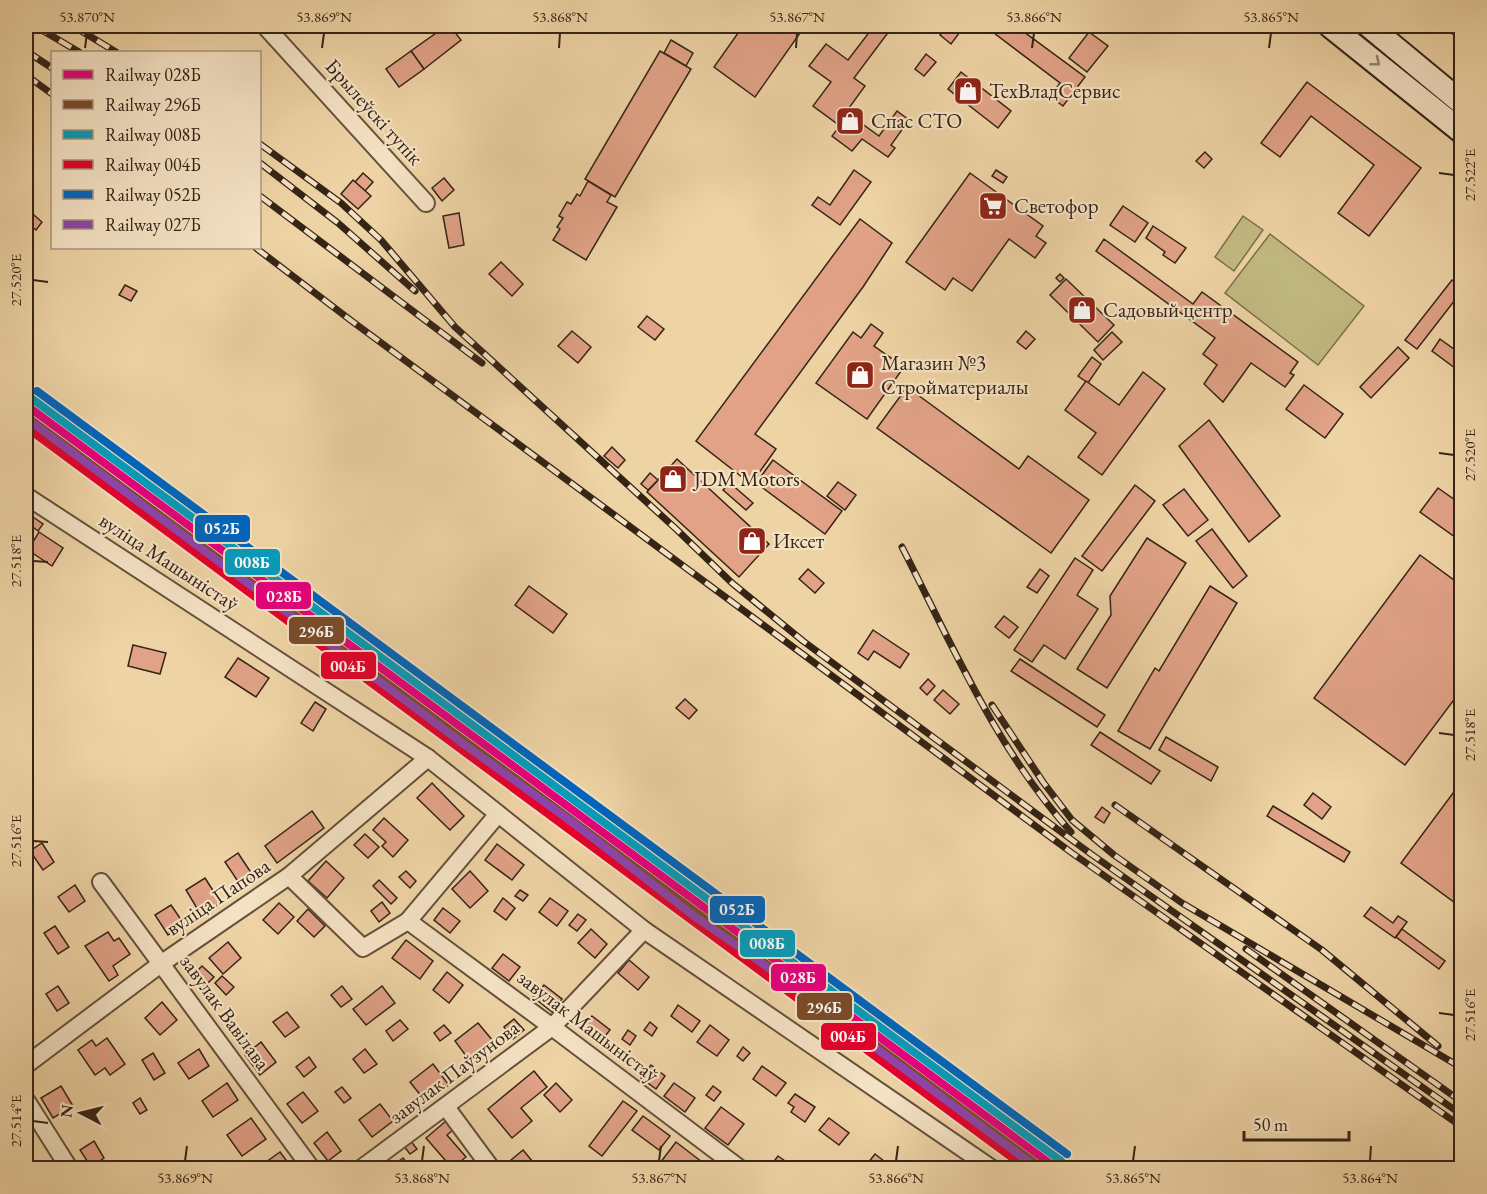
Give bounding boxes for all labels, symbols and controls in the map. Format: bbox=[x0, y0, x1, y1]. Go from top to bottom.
text: 53.870°N bbox=[59, 7, 115, 26]
text: 53.869°N bbox=[296, 7, 352, 26]
text: 53.868°N bbox=[532, 7, 588, 26]
text: 53.867°N bbox=[769, 7, 825, 26]
text: 53.866°N bbox=[1006, 7, 1062, 26]
text: 53.865°N bbox=[1243, 7, 1299, 26]
legend bbox=[51, 51, 261, 249]
street label: Брылеўскі тупік bbox=[319, 53, 429, 171]
one-way arrow bbox=[1369, 55, 1380, 66]
text: Railway 028Б bbox=[105, 63, 201, 86]
shop icon: ТехВладСервис bbox=[952, 75, 984, 107]
place label: ТехВладСервис bbox=[989, 77, 1121, 104]
text: Railway 296Б bbox=[105, 93, 201, 116]
shop icon: Спас СТО bbox=[834, 105, 866, 137]
place label: Спас СТО bbox=[871, 107, 962, 134]
text: Railway 008Б bbox=[105, 123, 201, 146]
text: 27.522°E bbox=[1460, 148, 1479, 201]
text: Railway 004Б bbox=[105, 153, 201, 176]
text: Railway 052Б bbox=[105, 183, 201, 206]
supermarket icon: Светофор bbox=[977, 190, 1009, 222]
place label: Светофор bbox=[1014, 192, 1099, 219]
text: Railway 027Б bbox=[105, 213, 201, 236]
text: 27.520°E bbox=[6, 253, 25, 306]
shop icon: Садовый центр bbox=[1066, 294, 1098, 326]
place label: Садовый центр bbox=[1103, 296, 1233, 323]
place label: Магазин №3 Стройматериалы bbox=[881, 349, 1029, 400]
shop icon: Магазин №3 Стройматериалы bbox=[844, 359, 876, 391]
text: 27.520°E bbox=[1460, 428, 1479, 481]
shop icon: JDM Motors bbox=[657, 463, 689, 495]
place label: JDM Motors bbox=[692, 465, 800, 492]
street label: вуліца Машыністаў bbox=[95, 506, 245, 617]
line badge: 052Б bbox=[194, 514, 251, 543]
text: 052Б bbox=[204, 518, 240, 539]
shop icon: Иксет bbox=[736, 525, 768, 557]
place label: Иксет bbox=[773, 527, 825, 554]
text: 27.518°E bbox=[6, 534, 25, 587]
line badge: 008Б bbox=[224, 548, 281, 576]
text: 008Б bbox=[234, 552, 270, 573]
line badge: 028Б bbox=[255, 581, 312, 610]
text: 028Б bbox=[266, 586, 302, 607]
line badge: 296Б bbox=[288, 616, 345, 645]
text: 296Б bbox=[298, 621, 334, 642]
line badge: 004Б bbox=[320, 651, 377, 680]
text: 004Б bbox=[330, 656, 366, 677]
text: 27.518°E bbox=[1460, 708, 1479, 761]
text: 27.516°E bbox=[6, 814, 25, 867]
street label: вуліца Папова bbox=[160, 852, 275, 941]
line badge: 052Б bbox=[709, 895, 766, 924]
text: 052Б bbox=[719, 899, 755, 920]
line badge: 008Б bbox=[739, 929, 796, 958]
text: 008Б bbox=[749, 933, 785, 954]
street label: завулак Вавілава bbox=[174, 948, 277, 1076]
street label: завулак Машыністаў bbox=[512, 963, 665, 1088]
line badge: 028Б bbox=[770, 963, 827, 992]
text: 028Б bbox=[780, 967, 816, 988]
text: 27.516°E bbox=[1460, 988, 1479, 1041]
line badge: 296Б bbox=[796, 992, 853, 1021]
text: 296Б bbox=[806, 997, 842, 1018]
street label: завулак Паўзунова bbox=[383, 1013, 525, 1129]
line badge: 004Б bbox=[820, 1022, 877, 1051]
text: 004Б bbox=[830, 1026, 866, 1047]
north arrow bbox=[51, 1083, 111, 1143]
text: 27.514°E bbox=[6, 1094, 25, 1147]
text: N bbox=[55, 1103, 78, 1119]
scale bar bbox=[1244, 1104, 1349, 1142]
text: 50 m bbox=[1253, 1113, 1288, 1136]
text: 53.869°N bbox=[157, 1168, 213, 1187]
text: 53.868°N bbox=[394, 1168, 450, 1187]
text: 53.867°N bbox=[631, 1168, 687, 1187]
text: 53.866°N bbox=[868, 1168, 924, 1187]
text: 53.865°N bbox=[1105, 1168, 1161, 1187]
text: 53.864°N bbox=[1342, 1168, 1398, 1187]

